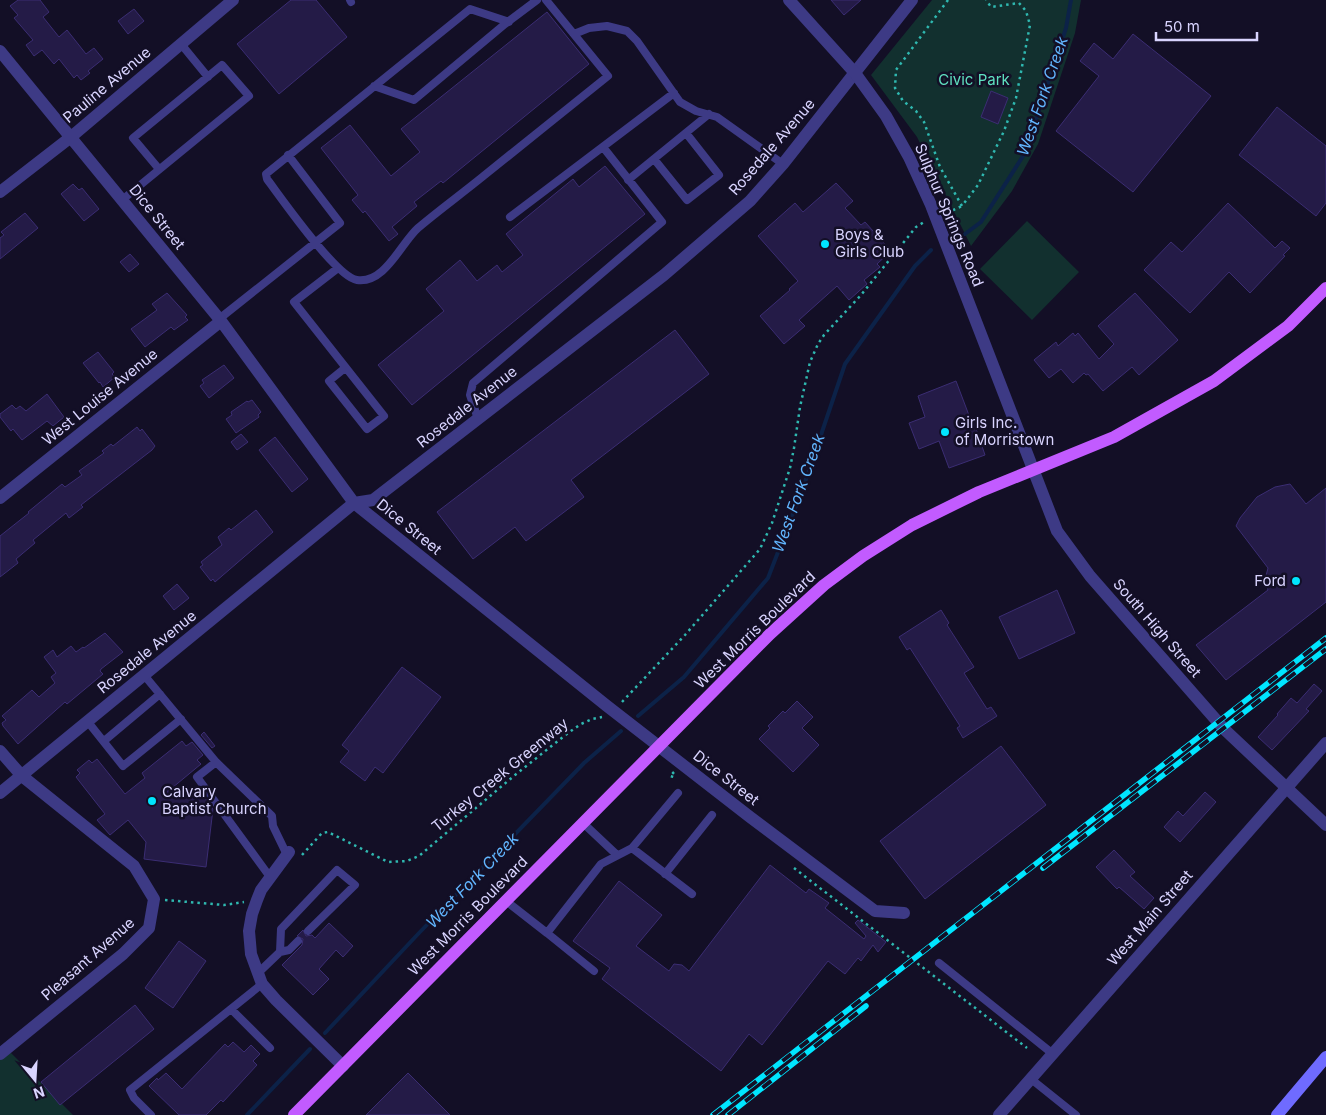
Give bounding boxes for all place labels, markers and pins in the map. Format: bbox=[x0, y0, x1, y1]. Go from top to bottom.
place label: Boys & Girls Club bbox=[835, 225, 904, 261]
marker: Boys & Girls Club bbox=[819, 238, 831, 250]
place label: Girls Inc. of Morristown bbox=[955, 413, 1054, 449]
marker: Girls Inc. of Morristown bbox=[939, 426, 951, 438]
place label: Ford bbox=[1254, 571, 1286, 590]
marker: Ford bbox=[1290, 575, 1302, 587]
place label: Calvary Baptist Church bbox=[162, 782, 267, 818]
marker: Calvary Baptist Church bbox=[146, 795, 158, 807]

